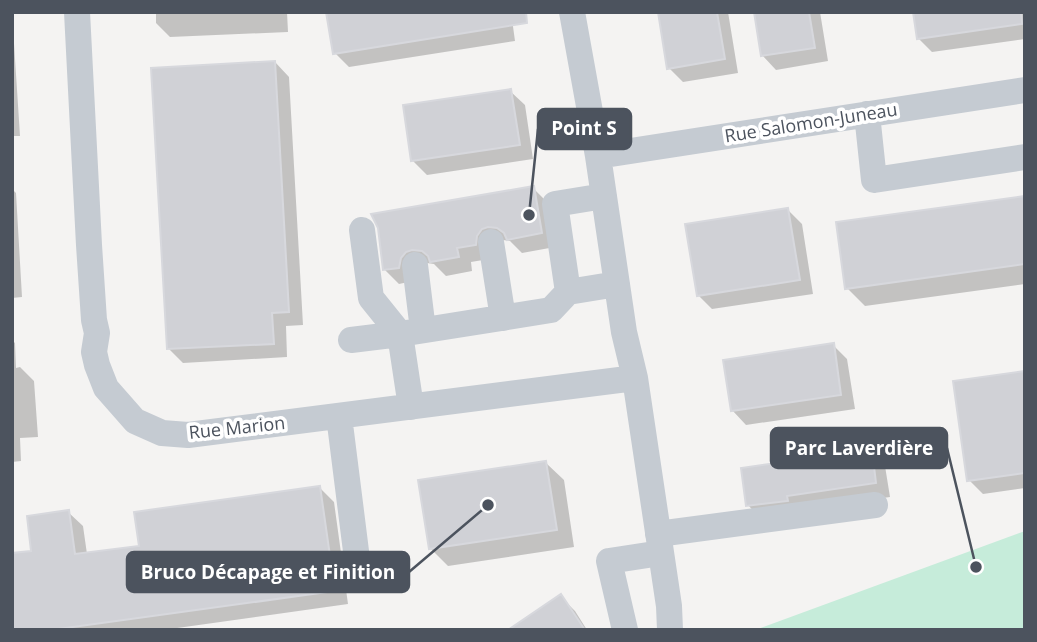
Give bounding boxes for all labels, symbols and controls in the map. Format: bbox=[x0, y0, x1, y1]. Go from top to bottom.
street label: Rue Salomon-Juneau bbox=[723, 97, 899, 148]
callout: Point S bbox=[538, 109, 631, 149]
text: Point S bbox=[551, 115, 617, 141]
street label: Rue Marion bbox=[187, 410, 286, 444]
callout: Parc Laverdière bbox=[771, 428, 947, 468]
text: Parc Laverdière bbox=[785, 435, 933, 461]
callout: Bruco Décapage et Finition bbox=[127, 552, 409, 592]
text: Bruco Décapage et Finition bbox=[141, 559, 395, 585]

